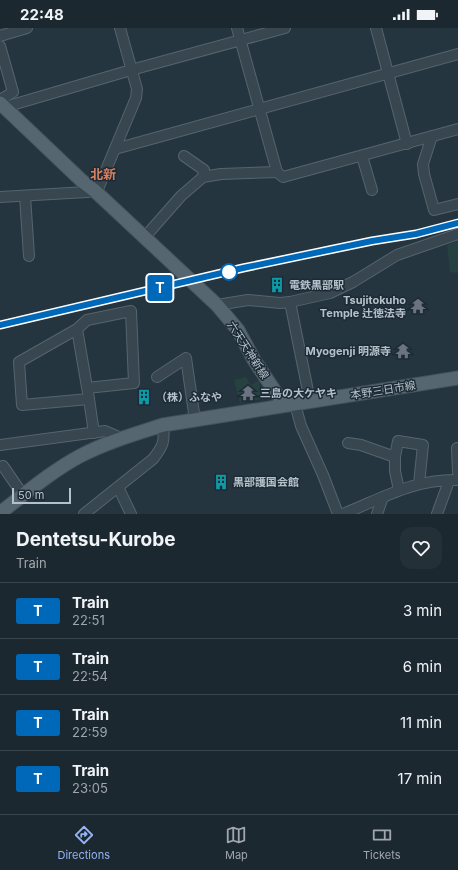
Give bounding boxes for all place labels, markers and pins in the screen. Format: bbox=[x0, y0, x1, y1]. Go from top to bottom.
unlabelled marker bbox=[220, 263, 238, 281]
building icon: 電鉄黒部駅 bbox=[268, 276, 286, 294]
place label: 電鉄黒部駅 bbox=[289, 278, 344, 292]
place label: Tsujitokuho Temple 辻徳法寺 bbox=[320, 293, 406, 320]
temple icon: Tsujitokuho Temple 辻徳法寺 bbox=[409, 297, 427, 315]
temple icon: Myogenji 明源寺 bbox=[394, 342, 412, 360]
place label: Myogenji 明源寺 bbox=[306, 344, 391, 358]
temple icon: 三島の大ケヤキ bbox=[239, 384, 257, 402]
place label: 三島の大ケヤキ bbox=[260, 386, 337, 400]
building icon: （株）ふなや bbox=[135, 388, 153, 406]
place label: （株）ふなや bbox=[156, 390, 222, 404]
building icon: 黒部護国会館 bbox=[212, 473, 230, 491]
place label: 黒部護国会館 bbox=[233, 475, 299, 489]

